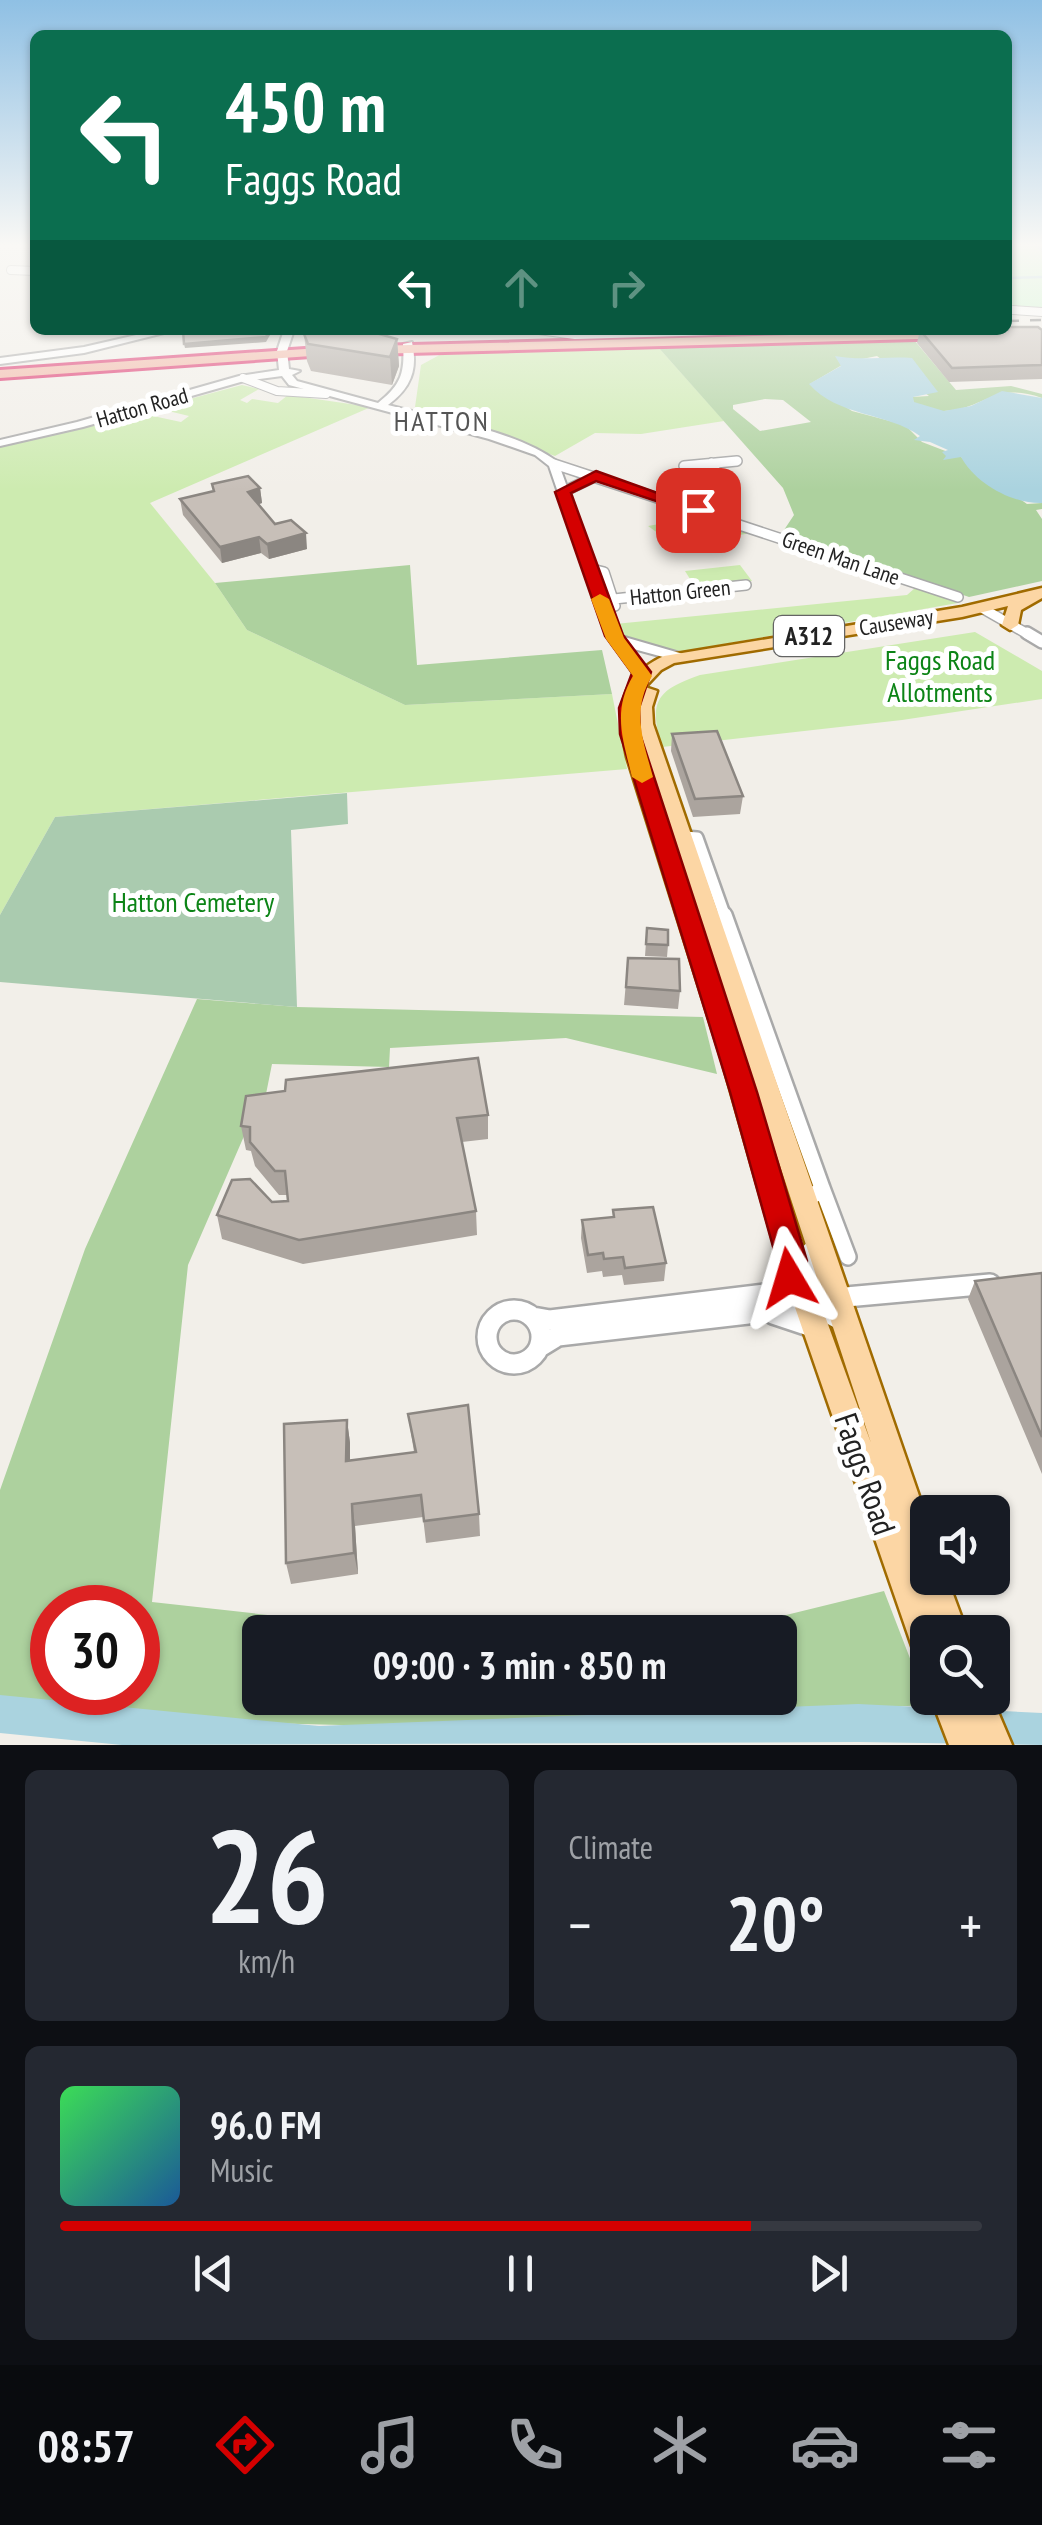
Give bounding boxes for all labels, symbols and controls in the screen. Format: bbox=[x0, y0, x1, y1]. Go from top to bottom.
text: 450 m bbox=[225, 61, 386, 151]
icon: left bbox=[60, 70, 190, 200]
text: Faggs Road bbox=[225, 149, 402, 207]
icon: left bbox=[389, 260, 444, 315]
icon: ahead bbox=[494, 260, 549, 315]
icon: right bbox=[599, 260, 654, 315]
street label: Hatton Road bbox=[93, 381, 191, 433]
district label: HATTON bbox=[394, 402, 490, 439]
pin bbox=[656, 468, 741, 553]
icon: arrive bbox=[671, 483, 726, 538]
street label: Green Man Lane bbox=[778, 525, 904, 591]
street label: Hatton Green bbox=[628, 573, 732, 611]
street label: Causeway bbox=[857, 602, 936, 642]
road number: A312 bbox=[774, 616, 844, 656]
park label: Faggs Road Allotments bbox=[885, 641, 995, 710]
park label: Hatton Cemetery bbox=[112, 883, 275, 920]
position arrow bbox=[737, 1226, 841, 1330]
street label: Faggs Road bbox=[826, 1407, 906, 1540]
map controls bbox=[910, 1495, 1010, 1715]
button: sound bbox=[910, 1495, 1010, 1595]
speed limit sign: 30 bbox=[30, 1585, 160, 1715]
button: search bbox=[910, 1615, 1010, 1715]
text: 09:00 · 3 min · 850 m bbox=[373, 1640, 666, 1689]
text: 26 bbox=[205, 1791, 329, 1959]
text: Climate bbox=[569, 1826, 653, 1868]
text: 20° bbox=[726, 1875, 825, 1972]
text: − bbox=[569, 1889, 591, 1960]
text: + bbox=[959, 1889, 982, 1960]
text: km/h bbox=[238, 1940, 295, 1982]
text: 96.0 FM bbox=[210, 2100, 322, 2149]
text: Music bbox=[210, 2149, 273, 2191]
icon: previous bbox=[186, 2246, 241, 2301]
icon: pause bbox=[493, 2246, 548, 2301]
icon: next bbox=[801, 2246, 856, 2301]
icon: directions bbox=[210, 2410, 280, 2480]
icon: music bbox=[355, 2410, 425, 2480]
icon: phone bbox=[500, 2410, 570, 2480]
icon: climate bbox=[645, 2410, 715, 2480]
icon: car bbox=[790, 2410, 860, 2480]
icon: filters bbox=[934, 2410, 1004, 2480]
text: 08:57 bbox=[37, 2416, 135, 2474]

